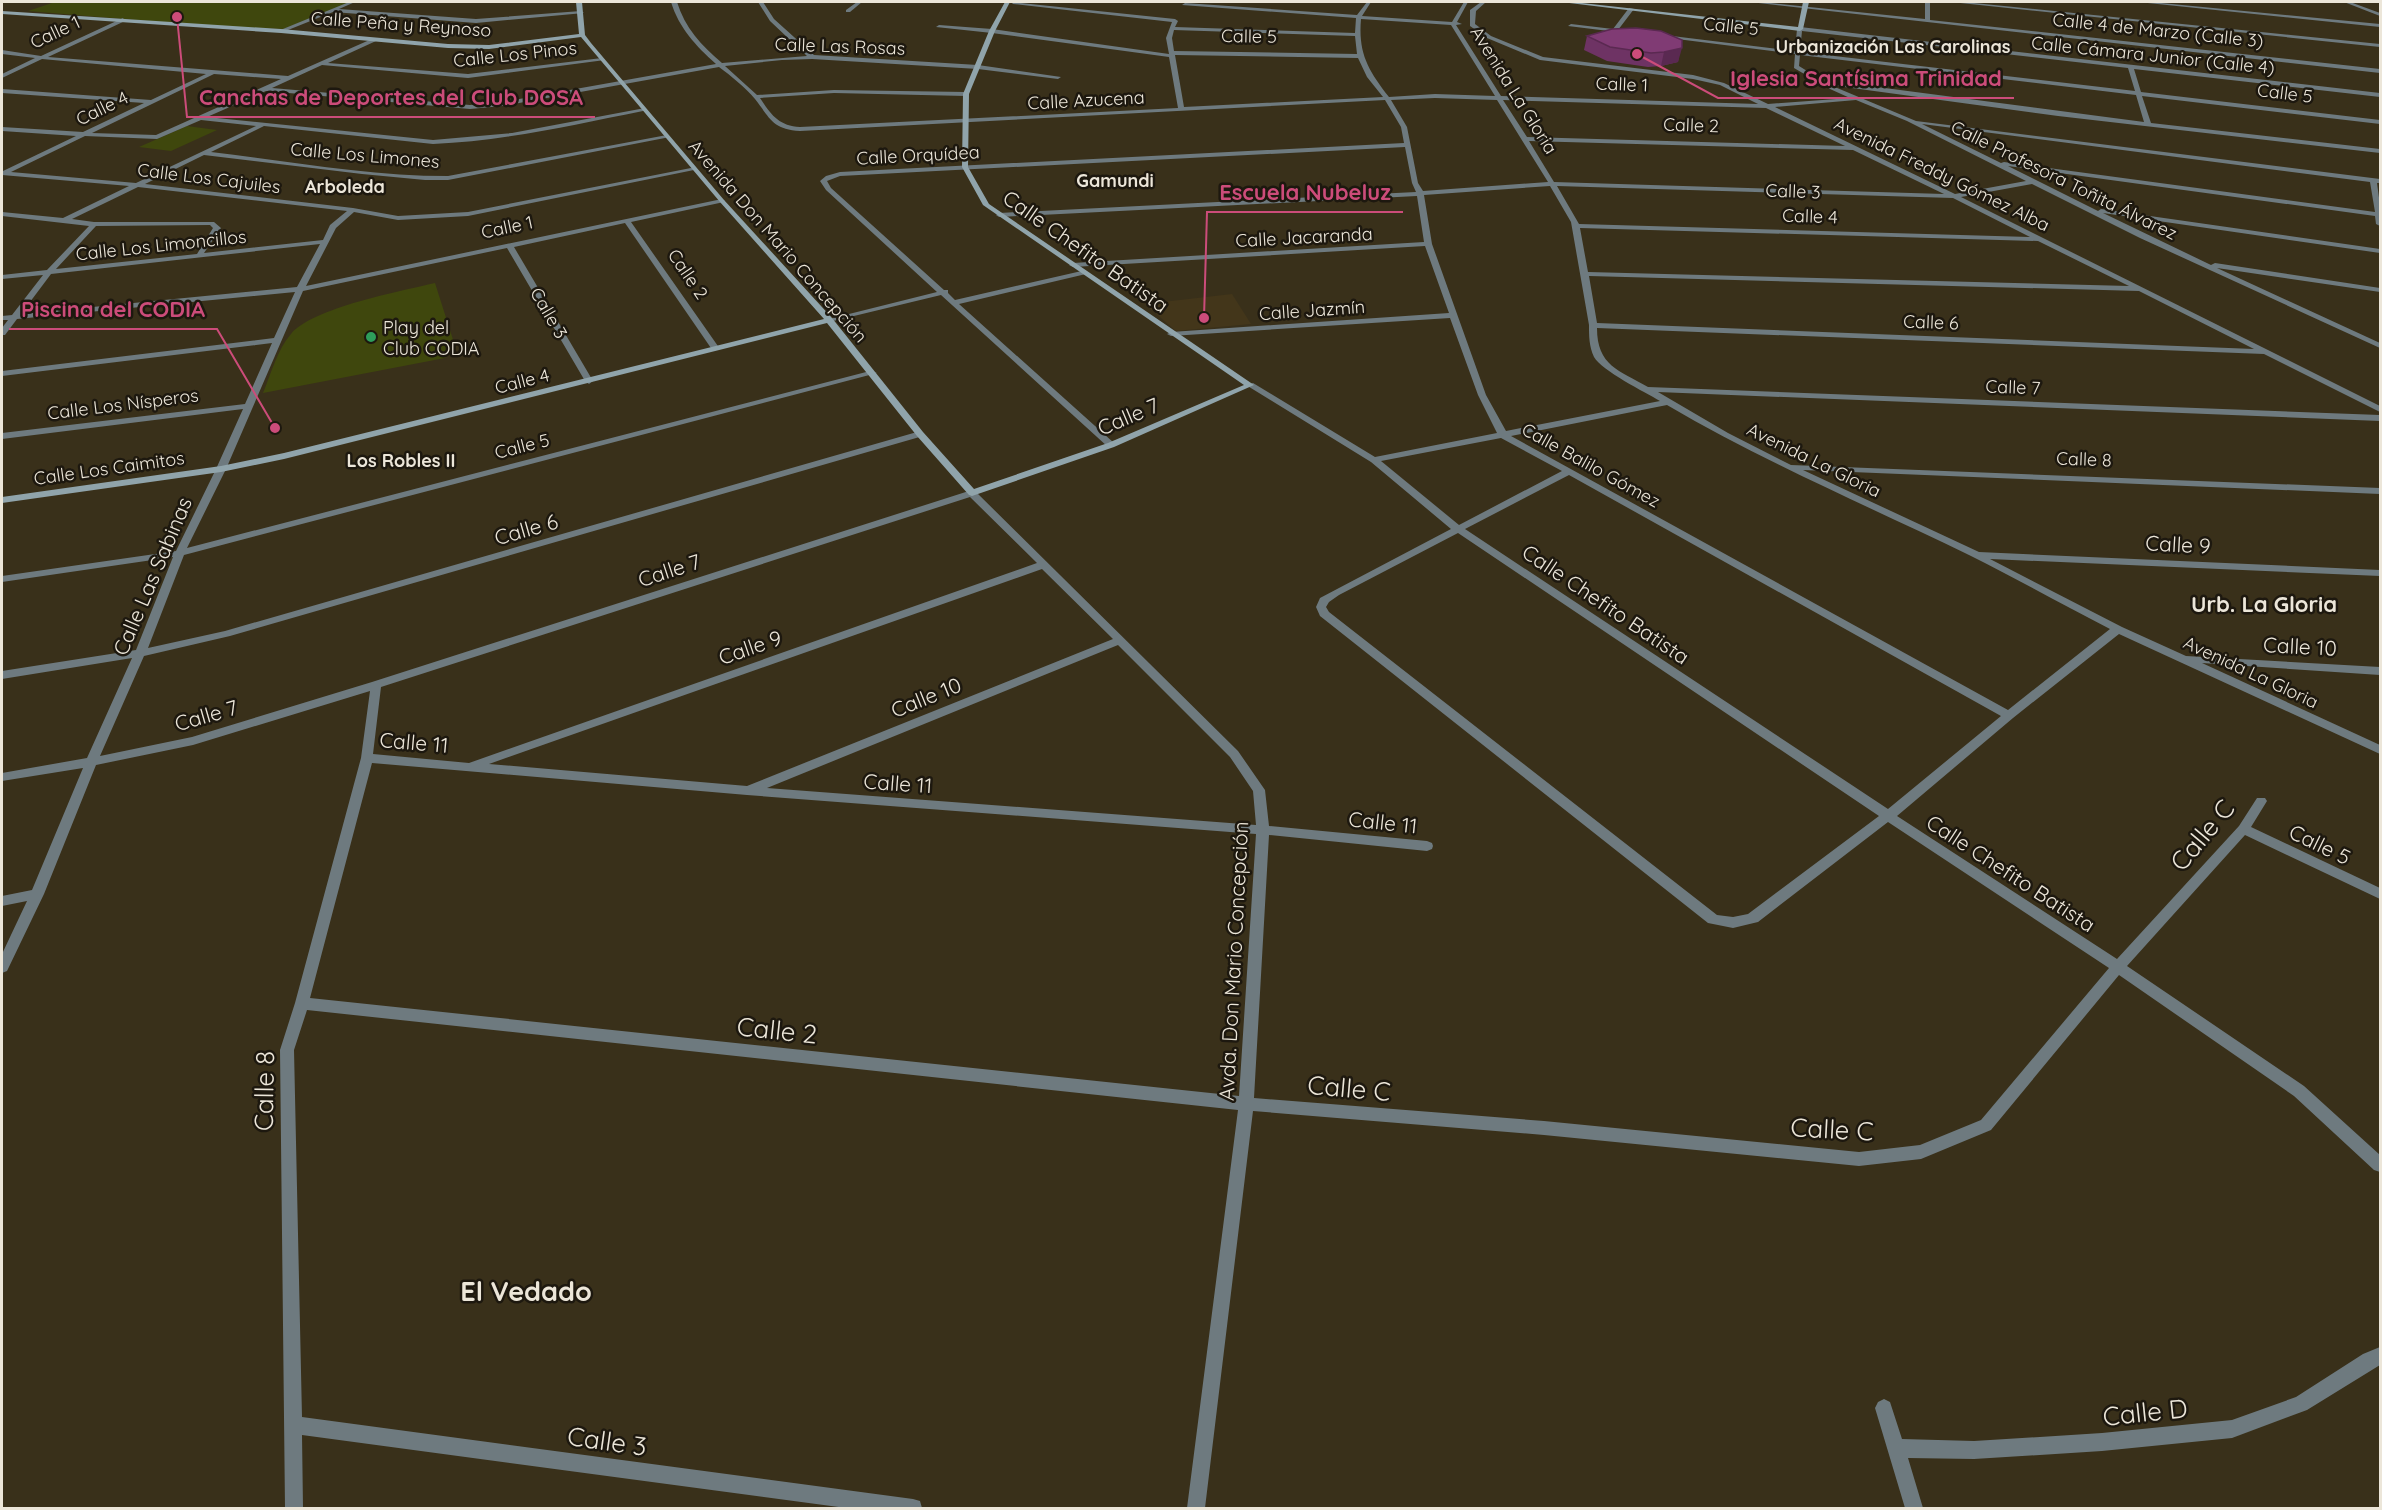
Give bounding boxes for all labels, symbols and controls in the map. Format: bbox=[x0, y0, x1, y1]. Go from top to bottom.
street label: Calle Peña y Reynoso bbox=[310, 6, 492, 42]
street label: Calle 4 de Marzo (Calle 3) bbox=[2051, 7, 2265, 53]
street label: Calle 1 bbox=[26, 10, 84, 54]
street label: Calle 5 bbox=[1702, 12, 1760, 40]
street label: Avenida La Gloria bbox=[1466, 22, 1562, 158]
street label: Calle 5 bbox=[1221, 24, 1277, 48]
street label: Calle Cámara Junior (Calle 4) bbox=[2030, 31, 2276, 79]
street label: Calle Las Rosas bbox=[774, 32, 906, 60]
district label: Urbanización Las Carolinas bbox=[1776, 35, 2011, 58]
street label: Calle Los Pinos bbox=[452, 36, 578, 72]
callout: Iglesia Santísima Trinidad bbox=[1718, 58, 2014, 98]
text: Iglesia Santísima Trinidad bbox=[1730, 64, 2002, 92]
street label: Calle 1 bbox=[1595, 72, 1649, 96]
callout: Canchas de Deportes del Club DOSA bbox=[187, 77, 595, 117]
street label: Calle 5 bbox=[2256, 78, 2314, 108]
text: Canchas de Deportes del Club DOSA bbox=[199, 83, 583, 111]
street label: Calle Azucena bbox=[1027, 85, 1145, 115]
street label: Calle 4 bbox=[72, 86, 132, 130]
street label: Avenida Freddy Gómez Alba bbox=[1831, 112, 2053, 236]
street label: Calle 2 bbox=[1663, 113, 1719, 137]
street label: Calle Profesora Toñita Álvarez bbox=[1947, 115, 2181, 245]
street label: Avenida Don Mario Concepción bbox=[684, 135, 872, 347]
street label: Calle Los Limones bbox=[290, 137, 440, 173]
street label: Calle Orquídea bbox=[856, 140, 980, 170]
street label: Calle Los Cajuiles bbox=[136, 158, 282, 198]
district label: Gamundi bbox=[1076, 169, 1154, 192]
callout: Escuela Nubeluz bbox=[1207, 172, 1403, 212]
district label: Arboleda bbox=[305, 175, 385, 198]
text: Escuela Nubeluz bbox=[1219, 178, 1391, 206]
street label: Calle 3 bbox=[1765, 179, 1821, 203]
street label: Calle Chefito Batista bbox=[998, 184, 1174, 318]
street label: Calle 4 bbox=[1782, 204, 1838, 228]
street label: Calle 1 bbox=[479, 210, 535, 244]
street label: Calle Jacaranda bbox=[1235, 222, 1373, 252]
street label: Calle Los Limoncillos bbox=[75, 225, 247, 265]
street label: Calle 2 bbox=[663, 244, 713, 304]
street label: Calle 3 bbox=[525, 283, 573, 343]
callout: Piscina del CODIA bbox=[9, 289, 217, 329]
text: Piscina del CODIA bbox=[21, 295, 205, 323]
street label: Calle Jazmín bbox=[1258, 295, 1366, 325]
street label: Calle 6 bbox=[1903, 310, 1959, 334]
place label: Play del Club CODIA bbox=[383, 316, 480, 360]
marker: Play del Club CODIA bbox=[364, 330, 378, 344]
street label: Calle 4 bbox=[492, 363, 552, 399]
street label: Calle 7 bbox=[1985, 375, 2041, 399]
street label: Calle Los Nísperos bbox=[46, 383, 200, 425]
street label: Calle 7 bbox=[1093, 391, 1163, 441]
street label: Calle Balilo Gómez bbox=[1518, 417, 1664, 513]
street label: Avenida La Gloria bbox=[1743, 418, 1885, 502]
street label: Calle 5 bbox=[492, 428, 552, 464]
street label: Calle Los Caimitos bbox=[32, 446, 186, 490]
street label: Calle 8 bbox=[2056, 447, 2112, 471]
district label: Los Robles II bbox=[347, 449, 455, 472]
street label: Calle Las Sabinas bbox=[107, 493, 197, 659]
street label: Calle 6 bbox=[491, 508, 561, 550]
street label: Calle 9 bbox=[2145, 529, 2211, 559]
street label: Calle Chefito Batista bbox=[1517, 538, 1695, 670]
street label: Calle 7 bbox=[634, 548, 704, 592]
district label: Urb. La Gloria bbox=[2191, 590, 2337, 618]
street label: Calle 9 bbox=[715, 624, 785, 670]
street label: Avenida La Gloria bbox=[2180, 631, 2322, 713]
street label: Calle 10 bbox=[2262, 631, 2338, 661]
street label: Calle 10 bbox=[887, 671, 965, 723]
street label: Calle 7 bbox=[172, 694, 241, 736]
street label: Calle 11 bbox=[378, 726, 450, 758]
street label: Calle 11 bbox=[863, 768, 933, 798]
street label: Calle C bbox=[2163, 793, 2241, 877]
street label: Calle 11 bbox=[1347, 805, 1419, 839]
street label: Calle Chefito Batista bbox=[1922, 809, 2100, 937]
street label: Calle 5 bbox=[2285, 818, 2355, 870]
street label: Avda. Don Mario Concepción bbox=[1213, 820, 1253, 1102]
street label: Calle 2 bbox=[735, 1009, 819, 1051]
street label: Calle 8 bbox=[247, 1051, 281, 1131]
street label: Calle C bbox=[1306, 1068, 1392, 1108]
street label: Calle C bbox=[1790, 1110, 1874, 1148]
district label: El Vedado bbox=[460, 1274, 592, 1308]
street label: Calle D bbox=[2101, 1391, 2189, 1433]
street label: Calle 3 bbox=[565, 1419, 649, 1463]

